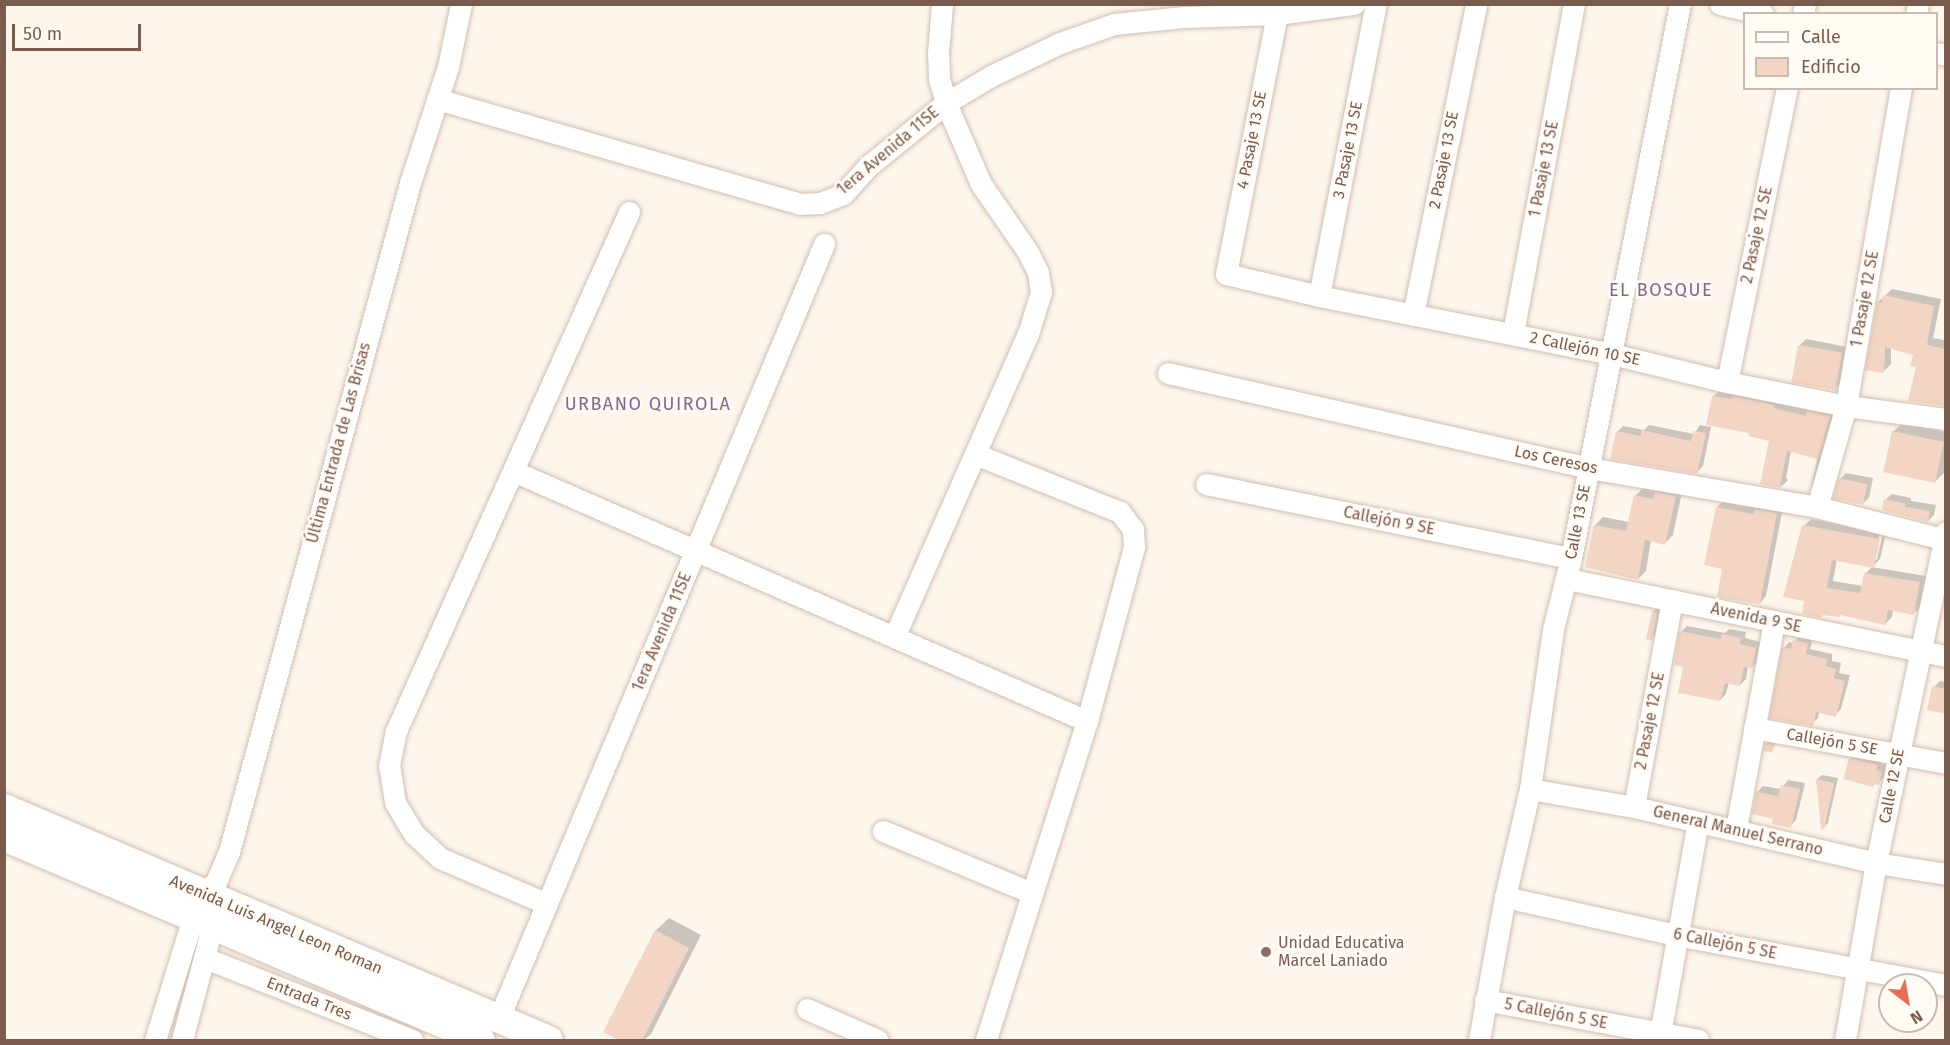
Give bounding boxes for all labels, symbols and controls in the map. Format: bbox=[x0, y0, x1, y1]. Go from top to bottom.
scale bar bbox=[15, 12, 144, 50]
legend bbox=[1743, 12, 1938, 90]
text: 50 m bbox=[23, 23, 62, 45]
text: Calle bbox=[1801, 26, 1841, 48]
text: Edificio bbox=[1801, 56, 1861, 78]
street label: 4 Pasaje 13 SE bbox=[1233, 89, 1271, 191]
street label: 3 Pasaje 13 SE bbox=[1329, 100, 1367, 200]
street label: 1era Avenida 11SE bbox=[833, 103, 943, 199]
street label: 2 Pasaje 13 SE bbox=[1425, 110, 1463, 210]
street label: 1 Pasaje 13 SE bbox=[1525, 119, 1563, 219]
street label: 2 Pasaje 12 SE bbox=[1737, 185, 1777, 285]
street label: 1 Pasaje 12 SE bbox=[1847, 249, 1883, 349]
district label: EL BOSQUE bbox=[1609, 279, 1713, 301]
street label: 2 Callejón 10 SE bbox=[1528, 328, 1642, 370]
street label: Última Entrada de Las Brisas bbox=[303, 341, 375, 545]
district label: URBANO QUIROLA bbox=[565, 393, 731, 415]
street label: Los Ceresos bbox=[1513, 442, 1599, 478]
street label: Calle 13 SE bbox=[1561, 483, 1595, 561]
street label: Callejón 9 SE bbox=[1342, 503, 1436, 539]
street label: 1era Avenida 11SE bbox=[628, 570, 696, 694]
street label: Avenida 9 SE bbox=[1709, 599, 1803, 637]
street label: 2 Pasaje 12 SE bbox=[1631, 671, 1669, 771]
street label: Callejón 5 SE bbox=[1785, 725, 1879, 759]
street label: Calle 12 SE bbox=[1875, 747, 1909, 825]
street label: General Manuel Serrano bbox=[1651, 802, 1825, 860]
street label: Avenida Luis Angel Leon Roman bbox=[167, 871, 385, 979]
street label: 6 Callejón 5 SE bbox=[1672, 925, 1778, 963]
place label: Unidad Educativa Marcel Laniado bbox=[1278, 933, 1404, 971]
marker: Unidad Educativa Marcel Laniado bbox=[1259, 945, 1273, 959]
street label: Entrada Tres bbox=[264, 973, 354, 1025]
north arrow bbox=[1878, 973, 1938, 1033]
street label: 5 Callejón 5 SE bbox=[1503, 995, 1609, 1033]
text: N bbox=[1907, 1006, 1926, 1028]

